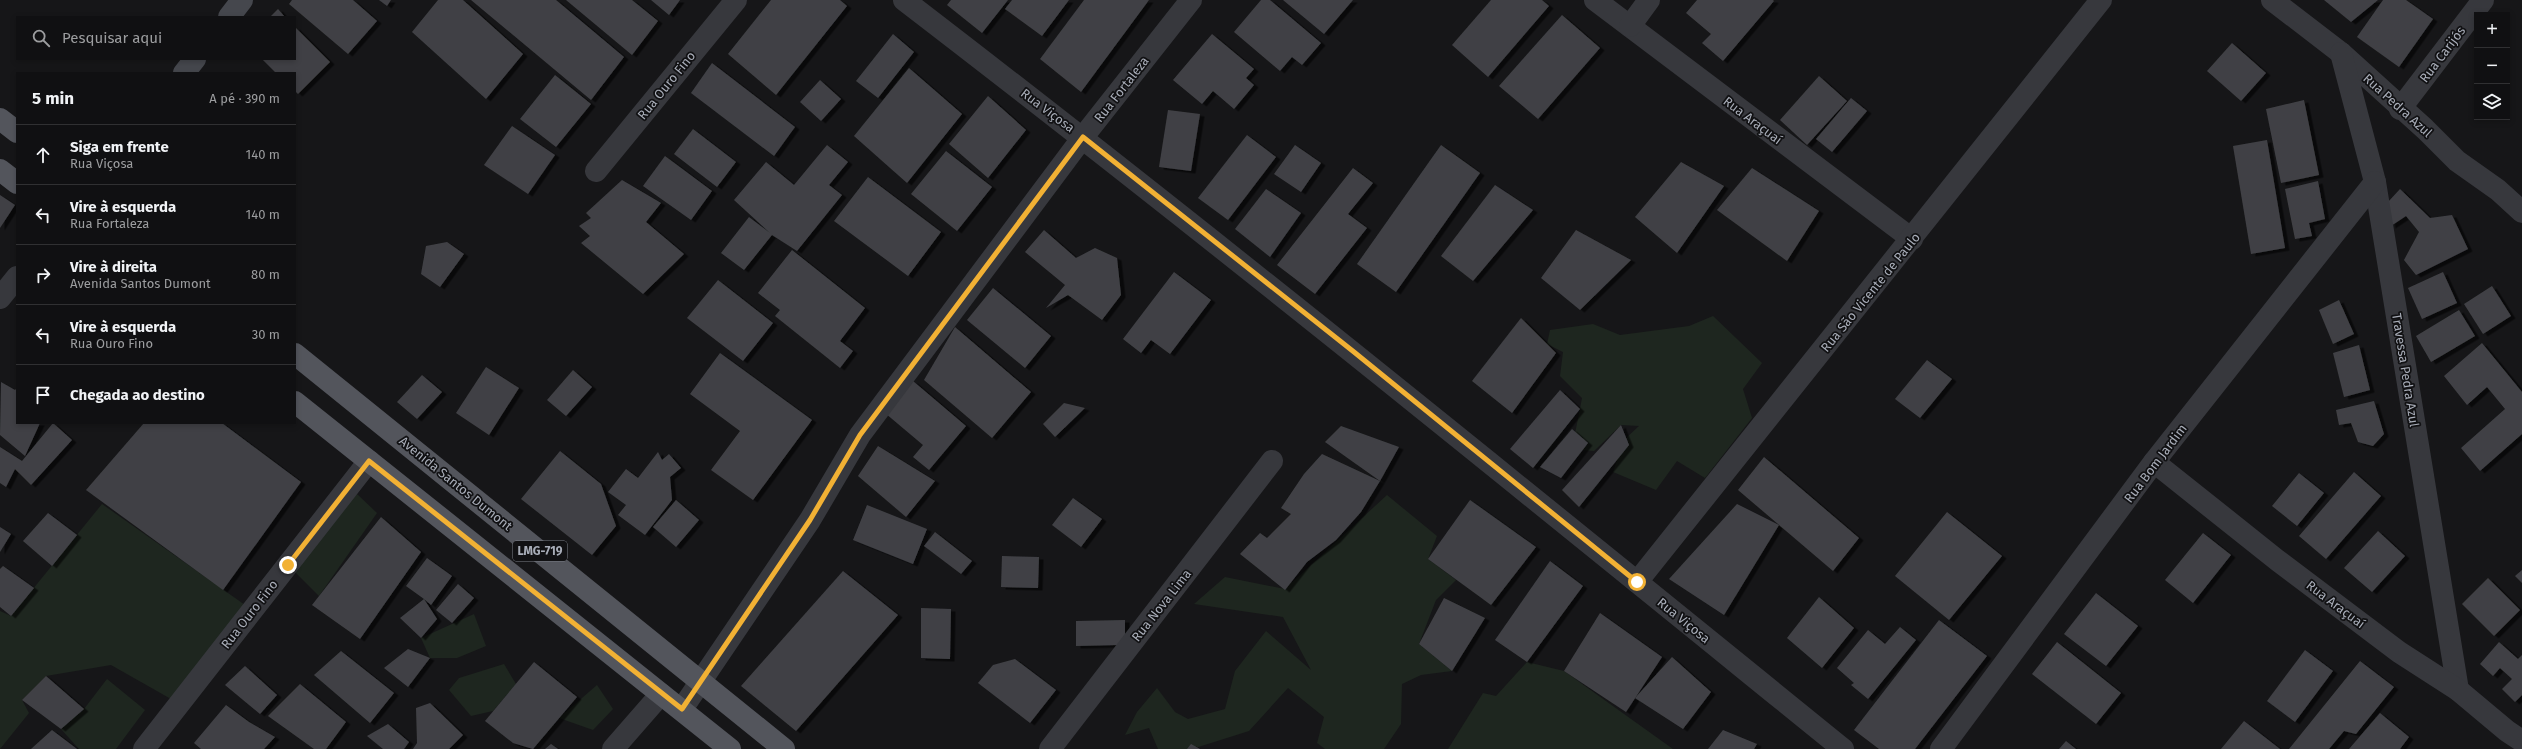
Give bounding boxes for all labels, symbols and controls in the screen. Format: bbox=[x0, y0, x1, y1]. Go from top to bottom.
map controls bbox=[2474, 12, 2510, 120]
button: + bbox=[2474, 12, 2510, 48]
search box bbox=[16, 16, 296, 60]
street label: Rua Carijós bbox=[2416, 23, 2468, 85]
icon: search bbox=[30, 27, 52, 49]
text: Pesquisar aqui bbox=[62, 29, 162, 47]
street label: Rua Ouro Fino bbox=[634, 48, 698, 122]
button: − bbox=[2474, 48, 2510, 84]
street label: Rua Fortaleza bbox=[1091, 53, 1152, 125]
street label: Rua Pedra Azul bbox=[2360, 71, 2435, 140]
button: layers bbox=[2474, 84, 2510, 120]
street label: Rua Viçosa bbox=[1018, 85, 1078, 135]
text: 5 min bbox=[32, 88, 74, 109]
text: A pé · 390 m bbox=[209, 91, 280, 106]
street label: Rua Araçuaí bbox=[1720, 94, 1785, 147]
text: Siga em frente bbox=[70, 138, 169, 156]
icon: ahead bbox=[32, 144, 54, 166]
text: 140 m bbox=[246, 147, 280, 162]
text: Rua Viçosa bbox=[70, 156, 133, 171]
text: Vire à esquerda bbox=[70, 198, 176, 216]
icon: left bbox=[32, 204, 54, 226]
text: 140 m bbox=[246, 207, 280, 222]
text: Rua Fortaleza bbox=[70, 216, 149, 231]
street label: Rua São Vicente de Paulo bbox=[1818, 230, 1923, 355]
text: Vire à direita bbox=[70, 258, 157, 276]
icon: right bbox=[32, 264, 54, 286]
text: 80 m bbox=[251, 267, 280, 282]
text: Avenida Santos Dumont bbox=[70, 276, 211, 291]
street label: Travessa Pedra Azul bbox=[2389, 312, 2422, 428]
text: Vire à esquerda bbox=[70, 318, 176, 336]
icon: left bbox=[32, 324, 54, 346]
text: 30 m bbox=[252, 327, 280, 342]
text: Rua Ouro Fino bbox=[70, 336, 153, 351]
icon: arrive bbox=[32, 384, 54, 406]
text: Chegada ao destino bbox=[70, 386, 205, 404]
street label: Rua Bom Jardim bbox=[2121, 421, 2190, 505]
street label: Avenida Santos Dumont bbox=[396, 433, 515, 534]
road number: LMG-719 bbox=[513, 541, 567, 561]
route end bbox=[279, 556, 297, 574]
street label: Rua Nova Lima bbox=[1129, 566, 1194, 644]
route start bbox=[1628, 573, 1646, 591]
street label: Rua Ouro Fino bbox=[218, 577, 281, 652]
street label: Rua Araçuaí bbox=[2303, 578, 2368, 631]
street label: Rua Viçosa bbox=[1654, 595, 1713, 646]

